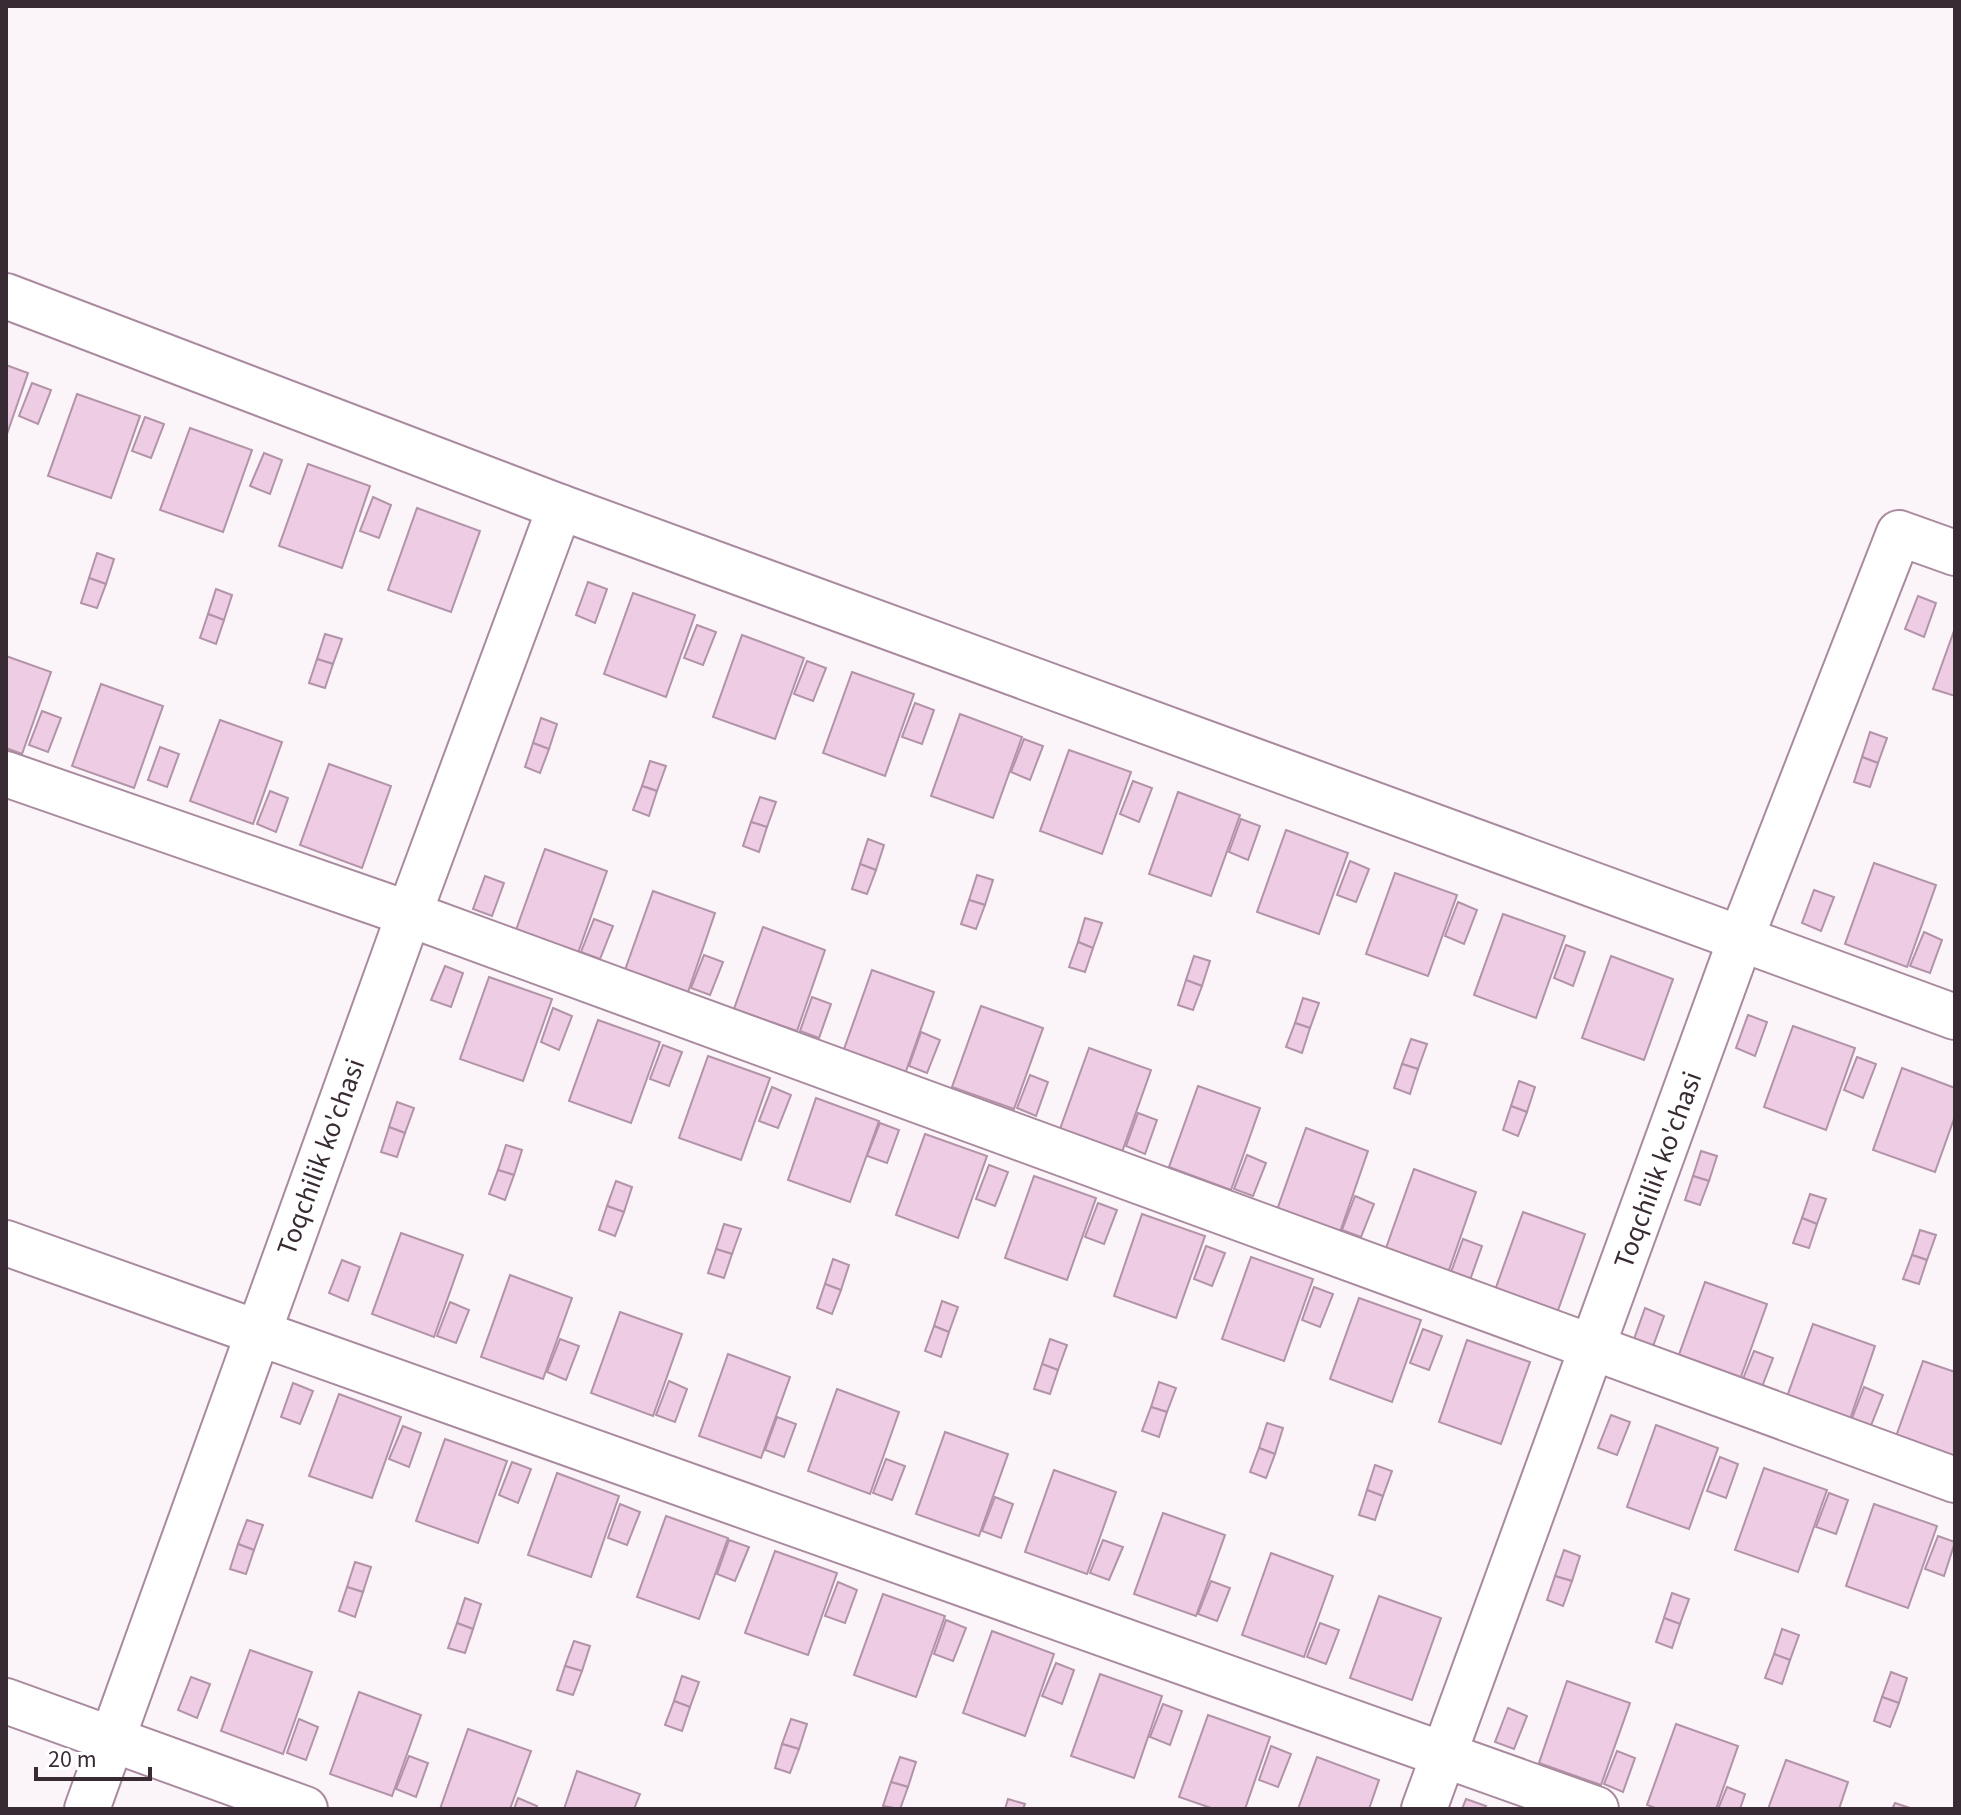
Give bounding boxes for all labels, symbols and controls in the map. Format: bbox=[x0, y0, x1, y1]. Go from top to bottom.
street label: Toqchilik ko'chasi bbox=[267, 1053, 375, 1261]
street label: Toqchilik ko'chasi bbox=[1604, 1066, 1712, 1274]
scale bar bbox=[36, 1731, 150, 1781]
text: 20 m bbox=[48, 1742, 97, 1777]

